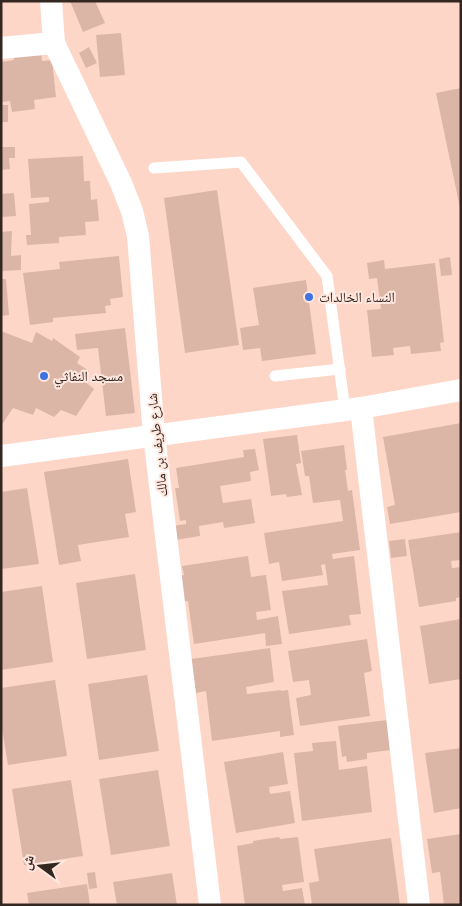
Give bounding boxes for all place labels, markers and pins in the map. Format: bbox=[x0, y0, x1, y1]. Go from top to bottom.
place label: النساء الخالدات bbox=[319, 289, 395, 306]
marker: النساء الخالدات bbox=[303, 291, 315, 303]
place label: مسجد النفاثي bbox=[54, 368, 123, 388]
marker: مسجد النفاثي bbox=[38, 370, 50, 382]

